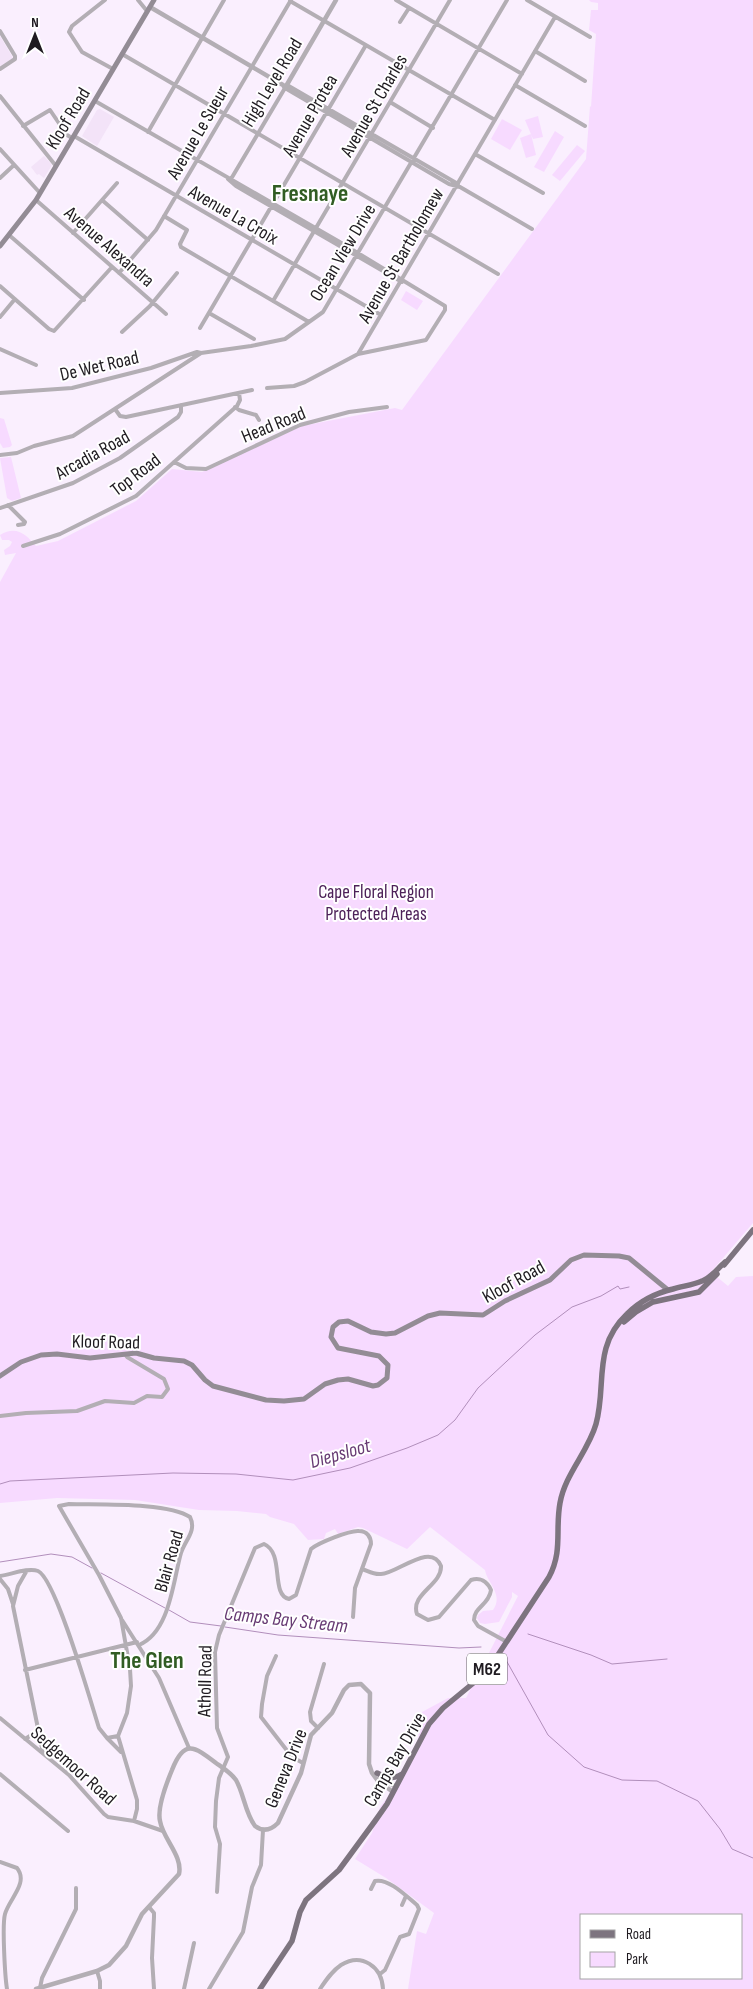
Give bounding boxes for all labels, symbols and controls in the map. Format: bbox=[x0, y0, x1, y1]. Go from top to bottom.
north arrow bbox=[10, 10, 60, 60]
text: N bbox=[31, 14, 39, 31]
street label: High Level Road bbox=[237, 34, 308, 131]
street label: Avenue St Charles bbox=[335, 50, 413, 162]
street label: Avenue Protea bbox=[277, 71, 343, 162]
street label: Avenue Le Sueur bbox=[162, 81, 235, 184]
street label: Kloof Road bbox=[41, 84, 96, 154]
district label: Fresnaye bbox=[272, 179, 348, 208]
street label: Avenue La Croix bbox=[183, 180, 282, 250]
street label: Avenue St Bartholomew bbox=[353, 184, 449, 328]
street label: Ocean View Drive bbox=[305, 200, 381, 306]
street label: Avenue Alexandra bbox=[59, 201, 159, 292]
street label: De Wet Road bbox=[58, 346, 141, 387]
street label: Head Road bbox=[238, 402, 309, 449]
street label: Arcadia Road bbox=[51, 425, 134, 486]
street label: Top Road bbox=[106, 449, 166, 502]
park label: Cape Floral Region Protected Areas bbox=[318, 881, 434, 926]
street label: Kloof Road bbox=[478, 1256, 549, 1309]
street label: Kloof Road bbox=[72, 1330, 140, 1355]
water label: Diepsloot bbox=[307, 1434, 374, 1474]
street label: Blair Road bbox=[150, 1528, 189, 1595]
water label: Camps Bay Stream bbox=[223, 1602, 349, 1638]
street label: Atholl Road bbox=[193, 1645, 218, 1718]
district label: The Glen bbox=[110, 1646, 184, 1675]
road number: M62 bbox=[467, 1654, 507, 1685]
street label: Camps Bay Drive bbox=[359, 1708, 432, 1811]
street label: Sedgemoor Road bbox=[26, 1722, 120, 1810]
street label: Geneva Drive bbox=[260, 1726, 313, 1812]
legend bbox=[580, 1914, 743, 1979]
text: Road bbox=[626, 1925, 651, 1944]
text: Park bbox=[626, 1950, 648, 1969]

